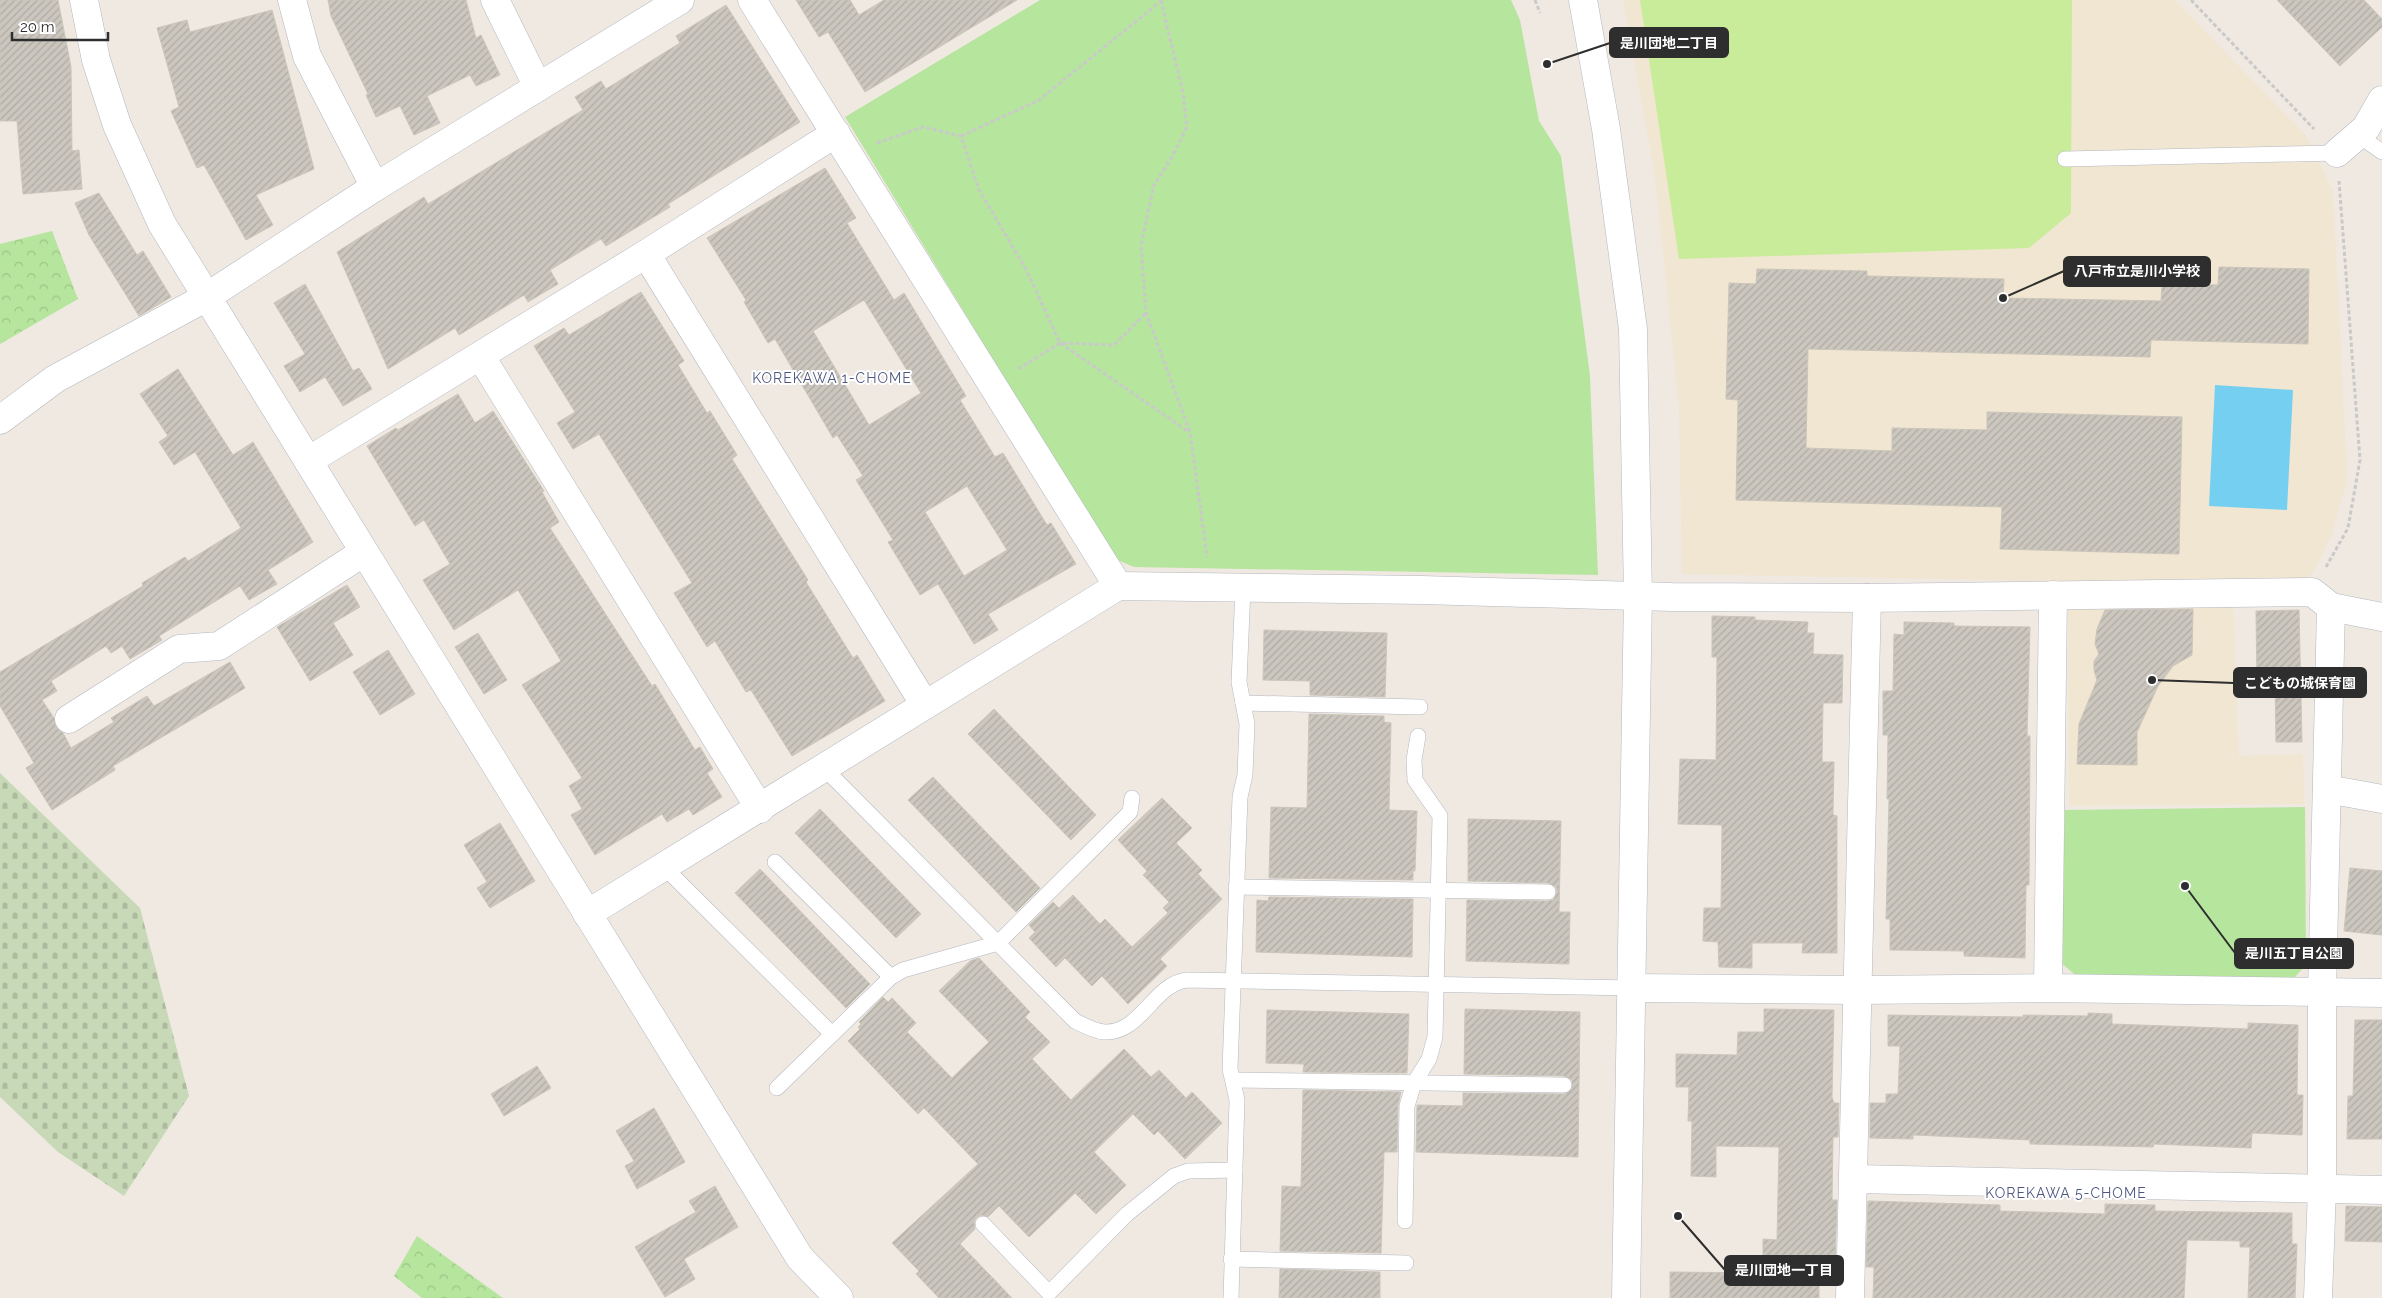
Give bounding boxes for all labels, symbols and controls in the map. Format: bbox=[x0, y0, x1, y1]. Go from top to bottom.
scale bar bbox=[12, 10, 109, 42]
text: 20 m bbox=[20, 18, 55, 36]
callout: 是川団地二丁目 bbox=[1610, 28, 1728, 57]
text: 是川団地二丁目 bbox=[1620, 35, 1718, 51]
callout: 八戸市立是川小学校 bbox=[2064, 257, 2210, 286]
text: 八戸市立是川小学校 bbox=[2074, 263, 2200, 279]
district label: KOREKAWA 1-CHOME bbox=[752, 370, 912, 386]
callout: こどもの城保育園 bbox=[2234, 668, 2366, 697]
text: こどもの城保育園 bbox=[2244, 675, 2356, 691]
callout: 是川五丁目公園 bbox=[2235, 939, 2353, 968]
text: 是川五丁目公園 bbox=[2245, 945, 2343, 961]
district label: KOREKAWA 5-CHOME bbox=[1985, 1185, 2147, 1201]
callout: 是川団地一丁目 bbox=[1725, 1256, 1843, 1285]
text: 是川団地一丁目 bbox=[1735, 1262, 1833, 1278]

